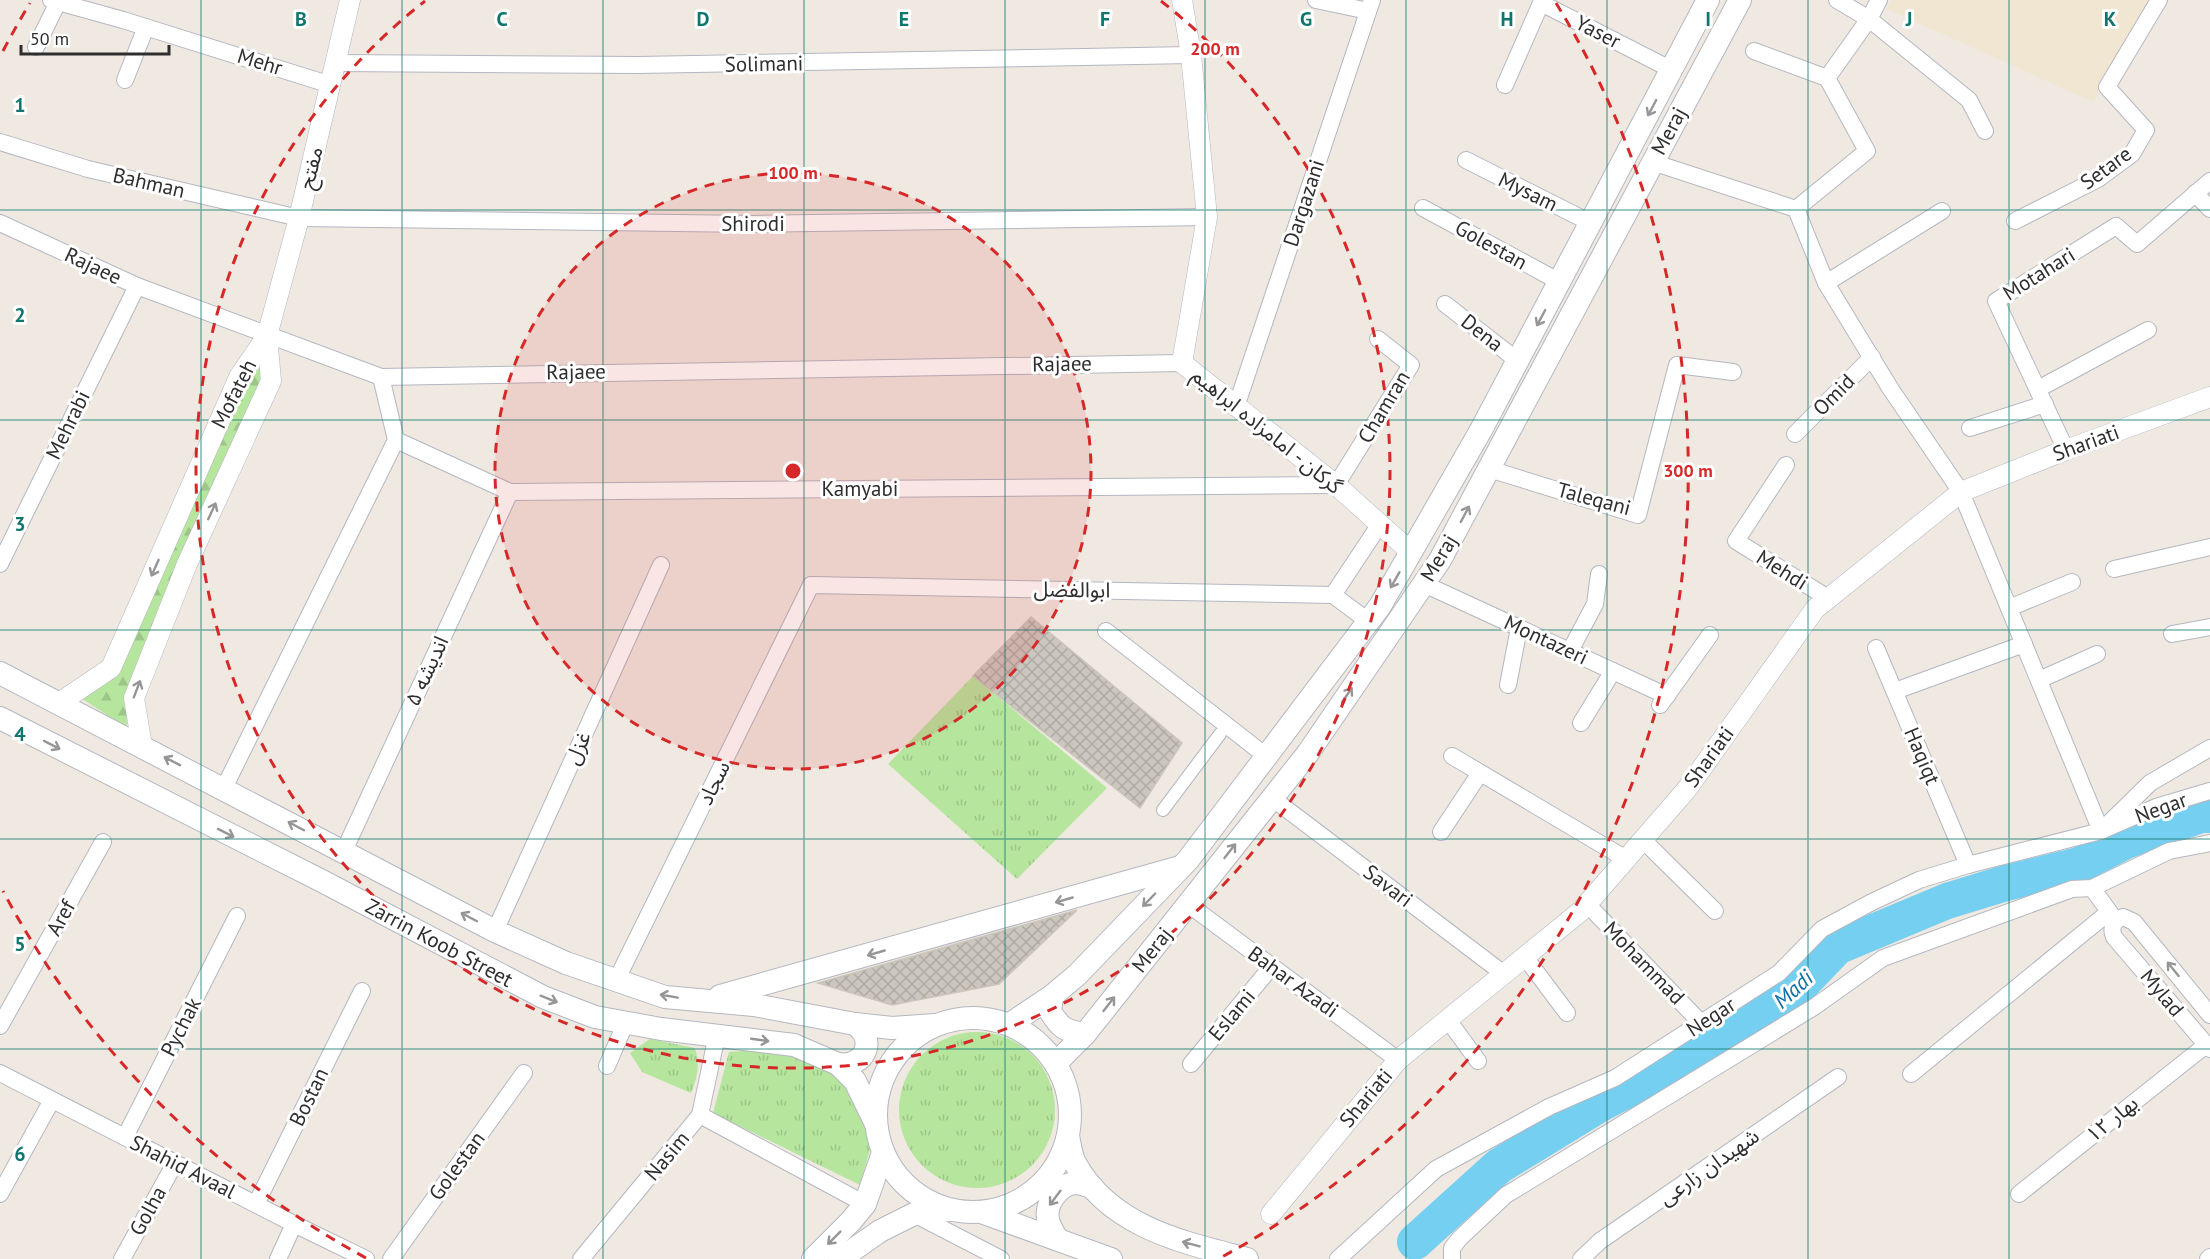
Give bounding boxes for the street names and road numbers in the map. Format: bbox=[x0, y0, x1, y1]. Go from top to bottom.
street label: Yaser bbox=[1571, 9, 1625, 54]
street label: Mehr bbox=[234, 42, 286, 81]
street label: Solimani bbox=[724, 49, 804, 78]
street label: Meraj bbox=[1645, 102, 1692, 159]
street label: Setare bbox=[2075, 140, 2137, 195]
street label: مفتح bbox=[292, 144, 331, 192]
street label: Dargazani bbox=[1277, 156, 1330, 250]
street label: Bahman bbox=[110, 161, 188, 204]
street label: Mysam bbox=[1494, 166, 1562, 217]
street label: Shirodi bbox=[721, 210, 785, 237]
street label: Golestan bbox=[1450, 214, 1532, 275]
street label: Rajaee bbox=[60, 241, 126, 290]
street label: Motahari bbox=[1998, 241, 2080, 306]
street label: Dena bbox=[1456, 308, 1509, 358]
street label: Rajaee bbox=[1032, 349, 1092, 378]
street label: Mofateh bbox=[205, 355, 262, 433]
street label: Rajaee bbox=[546, 357, 606, 386]
street label: گرکان - امامزاده ابراهیم bbox=[1185, 362, 1348, 501]
street label: Chamran bbox=[1351, 366, 1416, 448]
street label: Omid bbox=[1807, 368, 1860, 421]
street label: Mehrabi bbox=[39, 386, 96, 464]
street label: Shariati bbox=[2049, 418, 2123, 467]
street label: Kamyabi bbox=[822, 475, 898, 502]
street label: Taleqani bbox=[1554, 476, 1634, 521]
street label: Meraj bbox=[1414, 529, 1463, 586]
street label: Mehdi bbox=[1751, 543, 1813, 596]
street label: ابوالفضل bbox=[1033, 575, 1111, 604]
street label: Montazeri bbox=[1500, 608, 1592, 671]
street label: اندیشه ۵ bbox=[399, 632, 454, 710]
street label: Shariati bbox=[1677, 721, 1740, 793]
street label: Haqiqt bbox=[1898, 723, 1947, 789]
street label: غزل bbox=[558, 727, 597, 769]
street label: سجاد bbox=[691, 756, 736, 809]
street label: Negar bbox=[2131, 786, 2191, 829]
street label: Savari bbox=[1358, 858, 1418, 913]
street label: Zarrin Koob Street bbox=[361, 892, 518, 993]
street label: Aref bbox=[40, 894, 82, 940]
street label: Mohammad bbox=[1598, 915, 1691, 1010]
street label: Meraj bbox=[1125, 922, 1178, 978]
street label: Bahar Azadi bbox=[1243, 940, 1344, 1023]
street label: Mylad bbox=[2135, 963, 2190, 1022]
street label: Eslami bbox=[1202, 983, 1261, 1046]
street label: Negar bbox=[1681, 991, 1740, 1042]
street label: Pychak bbox=[154, 993, 207, 1061]
street label: Bostan bbox=[283, 1063, 334, 1130]
street label: Shariati bbox=[1333, 1063, 1398, 1133]
street label: بهار ۱۲ bbox=[2080, 1089, 2143, 1148]
street label: شهیدان زارعی bbox=[1653, 1122, 1764, 1211]
street label: Golestan bbox=[423, 1126, 491, 1206]
street label: Nasim bbox=[638, 1126, 695, 1186]
street label: Shahid Avaal bbox=[126, 1128, 241, 1205]
street label: Golha bbox=[123, 1181, 172, 1240]

